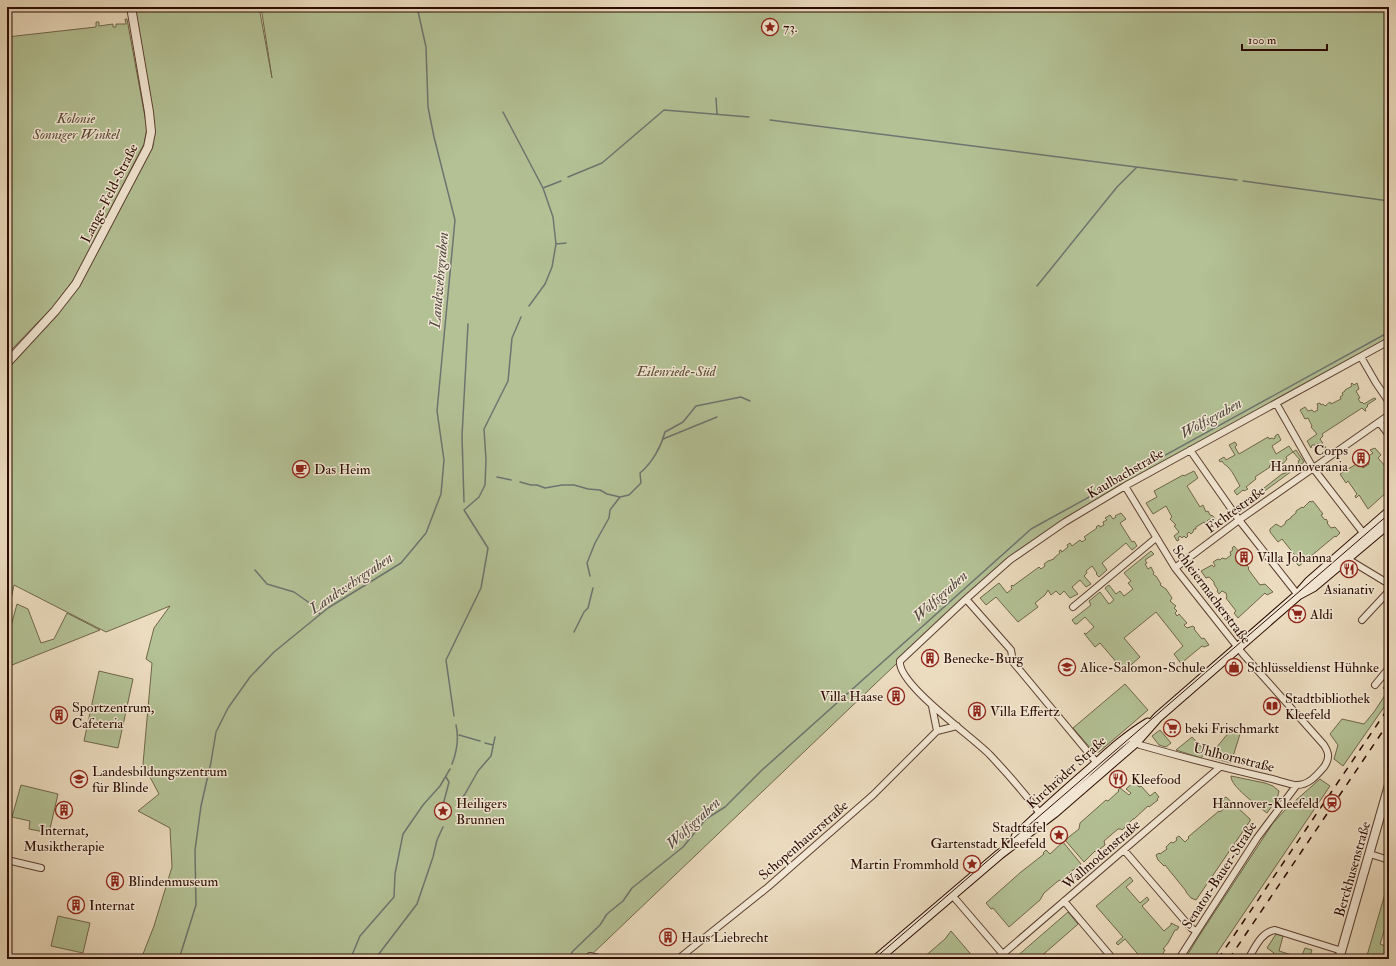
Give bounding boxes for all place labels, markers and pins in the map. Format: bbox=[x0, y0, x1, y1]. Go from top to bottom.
place icon: 73. bbox=[760, 17, 780, 37]
place label: 73. bbox=[783, 19, 798, 36]
place label: Corps Hannoverania bbox=[1270, 442, 1348, 475]
building icon: Corps Hannoverania bbox=[1351, 448, 1371, 468]
cafe icon: Das Heim bbox=[291, 459, 311, 479]
place label: Das Heim bbox=[314, 461, 371, 478]
building icon: Villa Johanna bbox=[1234, 547, 1254, 567]
place label: Villa Johanna bbox=[1257, 549, 1332, 566]
restaurant icon: Asianativ bbox=[1339, 559, 1359, 579]
place label: Asianativ bbox=[1323, 581, 1375, 598]
supermarket icon: Aldi bbox=[1287, 604, 1307, 624]
place label: Aldi bbox=[1309, 606, 1333, 623]
building icon: Benecke-Burg bbox=[920, 648, 940, 668]
place label: Benecke-Burg bbox=[943, 650, 1025, 667]
school or university icon: Alice-Salomon-Schule bbox=[1057, 657, 1077, 677]
shop icon: Schlüsseldienst Hühnke bbox=[1224, 657, 1244, 677]
place label: Alice-Salomon-Schule bbox=[1079, 659, 1205, 676]
place label: Schlüsseldienst Hühnke bbox=[1247, 659, 1379, 676]
building icon: Villa Haase bbox=[886, 686, 906, 706]
place label: Villa Haase bbox=[820, 688, 883, 705]
place label: Stadtbibliothek Kleefeld bbox=[1285, 690, 1370, 723]
library icon: Stadtbibliothek Kleefeld bbox=[1262, 696, 1282, 716]
place label: Sportzentrum, Cafeteria bbox=[72, 699, 154, 732]
building icon: Villa Effertz bbox=[967, 701, 987, 721]
place label: Villa Effertz bbox=[990, 703, 1060, 720]
building icon: Sportzentrum, Cafeteria bbox=[49, 705, 69, 725]
supermarket icon: beki Frischmarkt bbox=[1162, 718, 1182, 738]
place label: beki Frischmarkt bbox=[1185, 720, 1280, 737]
place label: Landesbildungszentrum für Blinde bbox=[92, 763, 228, 796]
school or university icon: Landesbildungszentrum für Blinde bbox=[69, 769, 89, 789]
restaurant icon: Kleefood bbox=[1108, 769, 1128, 789]
place label: Kleefood bbox=[1131, 771, 1181, 788]
station icon: Hannover-Kleefeld bbox=[1322, 793, 1342, 813]
place label: Heiligers Brunnen bbox=[456, 795, 507, 828]
place label: Hannover-Kleefeld bbox=[1212, 795, 1319, 812]
building icon: Internat, Musiktherapie bbox=[54, 800, 74, 820]
place icon: Heiligers Brunnen bbox=[433, 801, 453, 821]
place label: Stadttafel Gartenstadt Kleefeld bbox=[930, 819, 1046, 852]
place label: Internat, Musiktherapie bbox=[24, 822, 105, 856]
place icon: Stadttafel Gartenstadt Kleefeld bbox=[1049, 825, 1069, 845]
place icon: Martin Frommhold bbox=[962, 854, 982, 874]
place label: Martin Frommhold bbox=[850, 856, 959, 873]
building icon: Blindenmuseum bbox=[105, 871, 125, 891]
place label: Blindenmuseum bbox=[128, 873, 218, 890]
building icon: Internat bbox=[66, 895, 86, 915]
place label: Internat bbox=[89, 897, 135, 914]
building icon: Haus Liebrecht bbox=[658, 927, 678, 947]
place label: Haus Liebrecht bbox=[681, 929, 769, 946]

